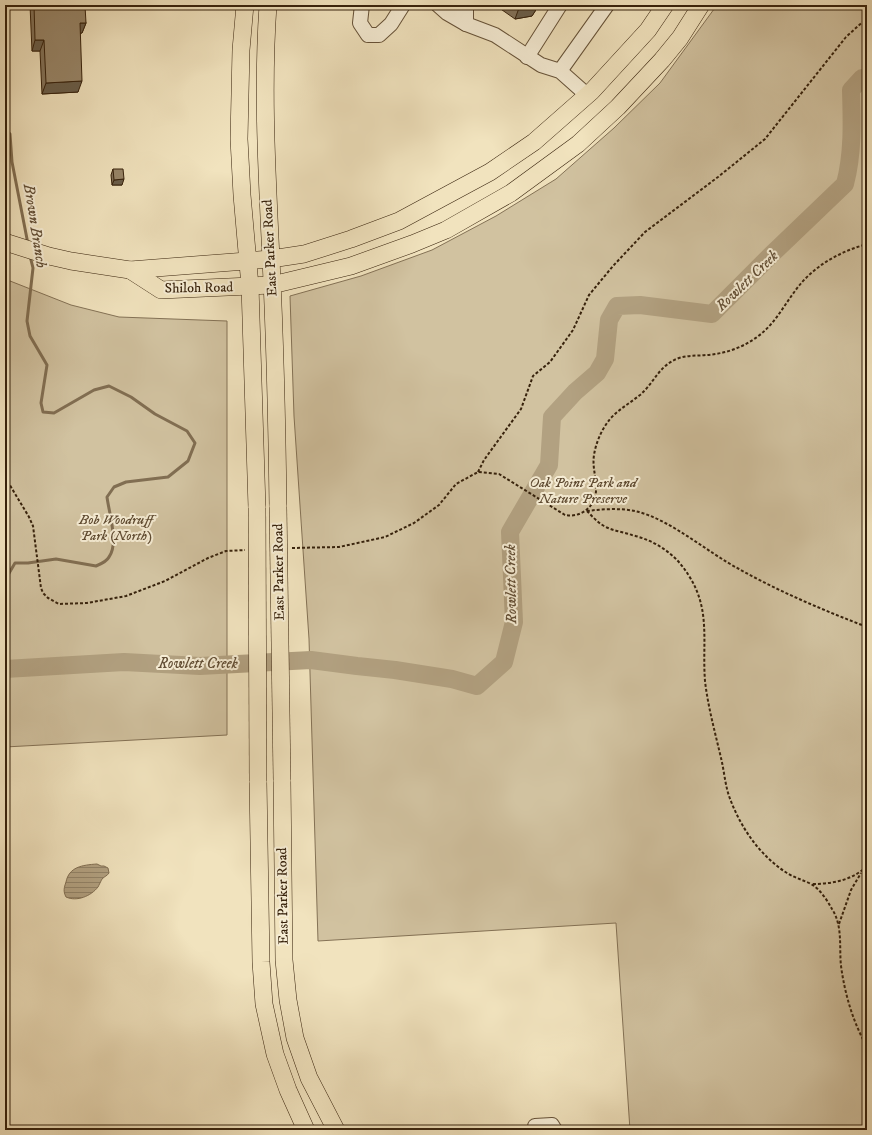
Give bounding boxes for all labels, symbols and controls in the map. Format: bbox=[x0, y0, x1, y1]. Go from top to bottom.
water label: Brown Branch bbox=[19, 182, 51, 270]
street label: East Parker Road bbox=[258, 199, 282, 297]
water label: Rowlett Creek bbox=[711, 246, 783, 316]
street label: Shiloh Road bbox=[165, 278, 233, 298]
park label: Oak Point Park and Nature Preserve bbox=[529, 474, 639, 508]
park label: Bob Woodruff Park (North) bbox=[78, 511, 157, 545]
street label: East Parker Road bbox=[269, 523, 289, 621]
water label: Rowlett Creek bbox=[501, 543, 521, 625]
water label: Rowlett Creek bbox=[157, 654, 238, 673]
street label: East Parker Road bbox=[273, 847, 293, 945]

